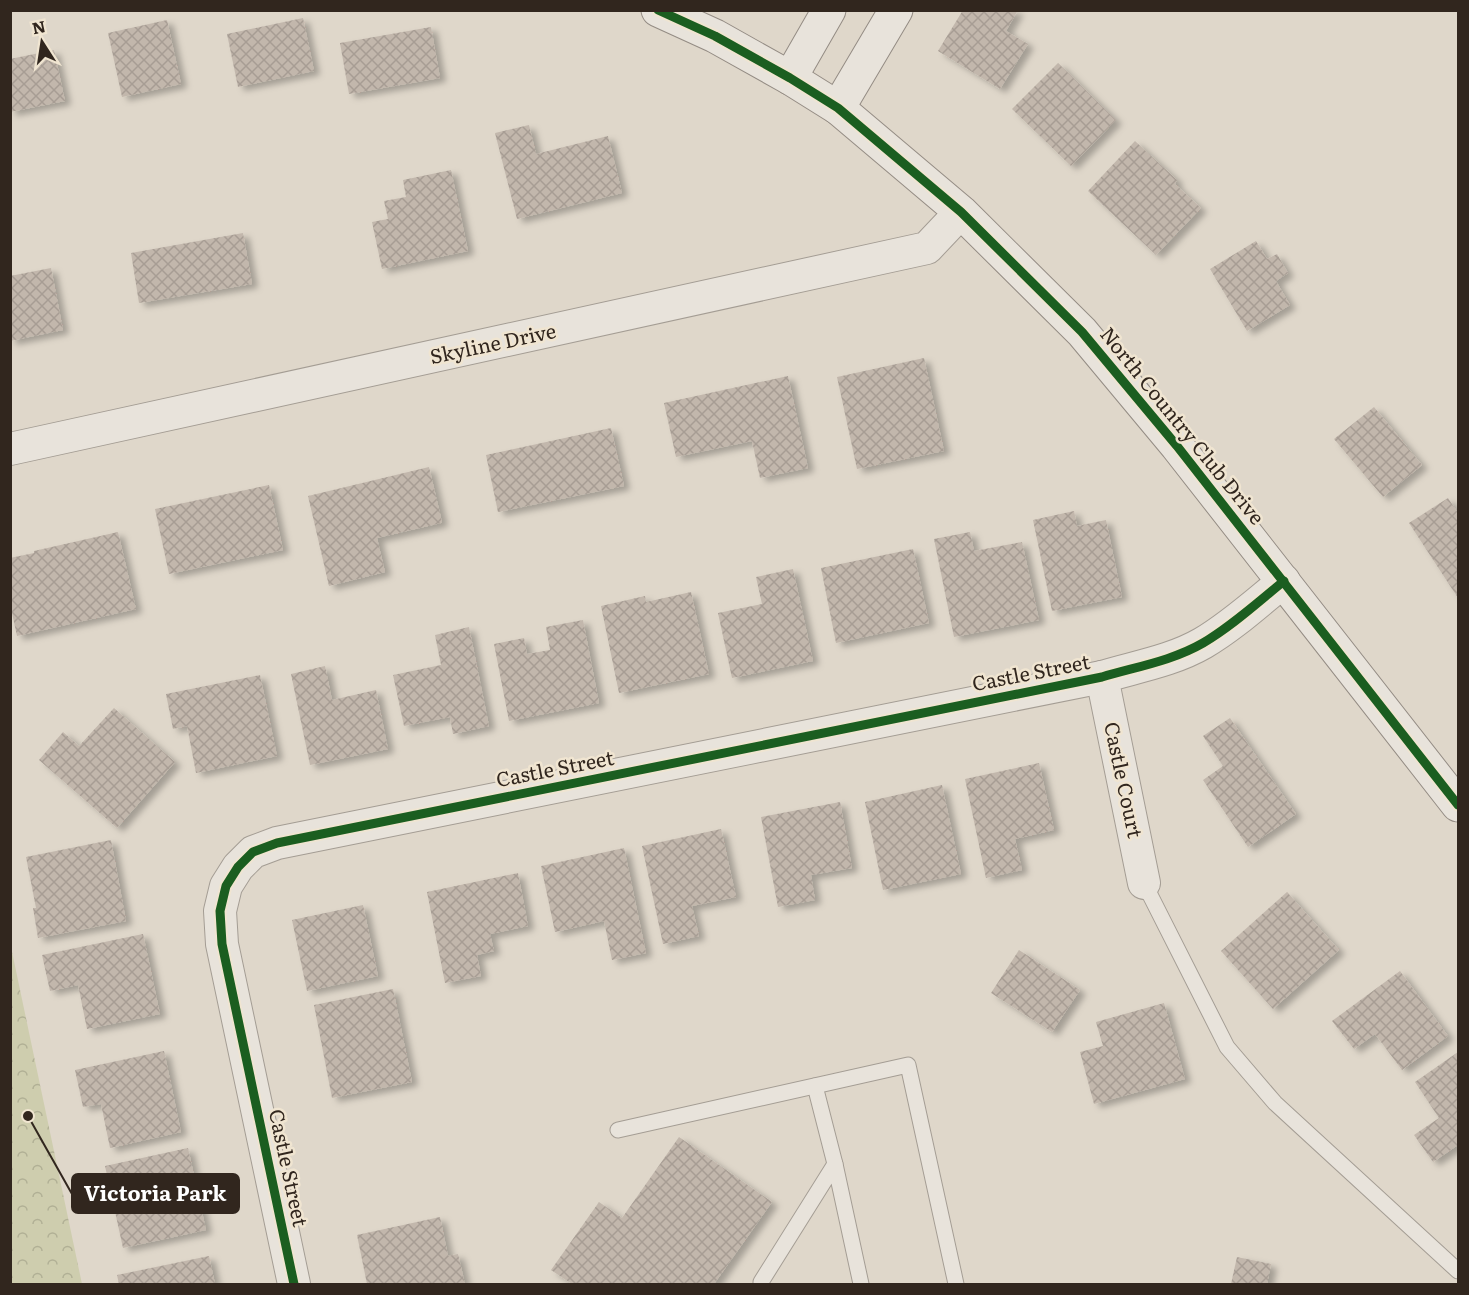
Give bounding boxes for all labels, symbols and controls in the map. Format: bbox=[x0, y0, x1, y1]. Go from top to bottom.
north arrow bbox=[12, 12, 72, 72]
text: N bbox=[30, 13, 48, 39]
street label: Skyline Drive bbox=[427, 314, 558, 370]
street label: North Country Club Drive bbox=[1094, 319, 1273, 530]
street label: Castle Street bbox=[969, 645, 1092, 697]
street label: Castle Court bbox=[1098, 719, 1152, 840]
street label: Castle Street bbox=[493, 741, 616, 793]
street label: Castle Street bbox=[263, 1106, 317, 1229]
callout: Victoria Park bbox=[72, 1174, 239, 1213]
text: Victoria Park bbox=[84, 1176, 227, 1207]

